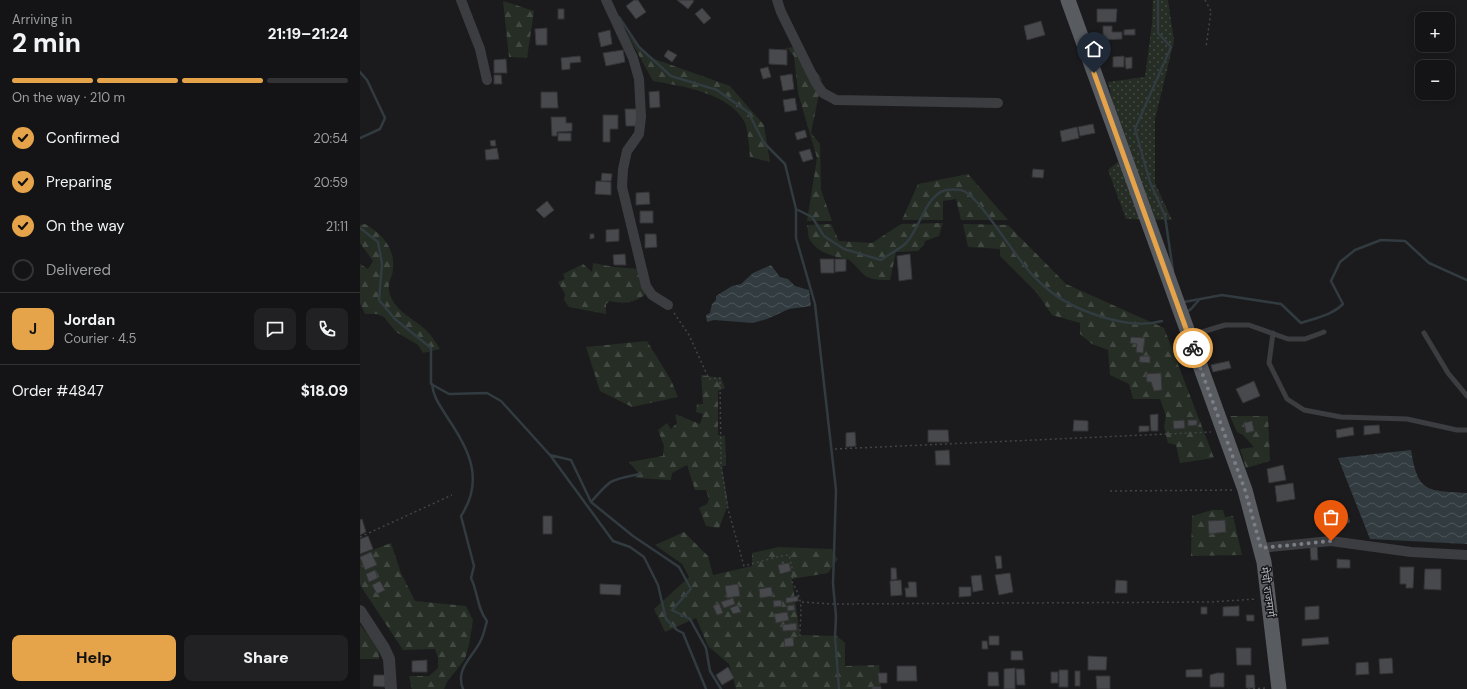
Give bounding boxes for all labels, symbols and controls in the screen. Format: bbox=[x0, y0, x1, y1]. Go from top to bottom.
text: Arriving in bbox=[12, 11, 72, 28]
map controls bbox=[1415, 12, 1455, 100]
button: + bbox=[1415, 12, 1455, 52]
text: 21:19–21:24 bbox=[268, 24, 348, 44]
text: 2 min bbox=[12, 26, 81, 60]
pin bbox=[1077, 32, 1111, 73]
icon: home bbox=[1083, 38, 1105, 60]
button: − bbox=[1415, 60, 1455, 100]
text: On the way · 210 m bbox=[12, 89, 125, 106]
icon: check bbox=[12, 127, 34, 149]
text: Confirmed bbox=[46, 128, 120, 148]
text: 20:54 bbox=[313, 130, 348, 147]
icon: check bbox=[12, 171, 34, 193]
text: Preparing bbox=[46, 172, 112, 192]
text: 20:59 bbox=[313, 174, 348, 191]
icon: check bbox=[12, 215, 34, 237]
text: On the way bbox=[46, 216, 125, 236]
text: 21:11 bbox=[326, 218, 348, 235]
text: Delivered bbox=[46, 260, 111, 280]
button: chat bbox=[254, 308, 296, 350]
button: phone bbox=[306, 308, 348, 350]
text: Jordan bbox=[64, 310, 115, 330]
text: J bbox=[29, 319, 37, 339]
courier bbox=[1173, 328, 1213, 368]
text: Courier · 4.5 bbox=[64, 330, 137, 347]
icon: bike bbox=[1182, 337, 1204, 359]
text: Order #4847 bbox=[12, 381, 104, 401]
text: $18.09 bbox=[301, 381, 348, 401]
pin bbox=[1314, 500, 1348, 541]
icon: bag bbox=[1320, 506, 1342, 528]
street label: मेची राजमार्ग bbox=[1258, 566, 1279, 619]
button: Help bbox=[12, 635, 176, 681]
button: Share bbox=[184, 635, 348, 681]

